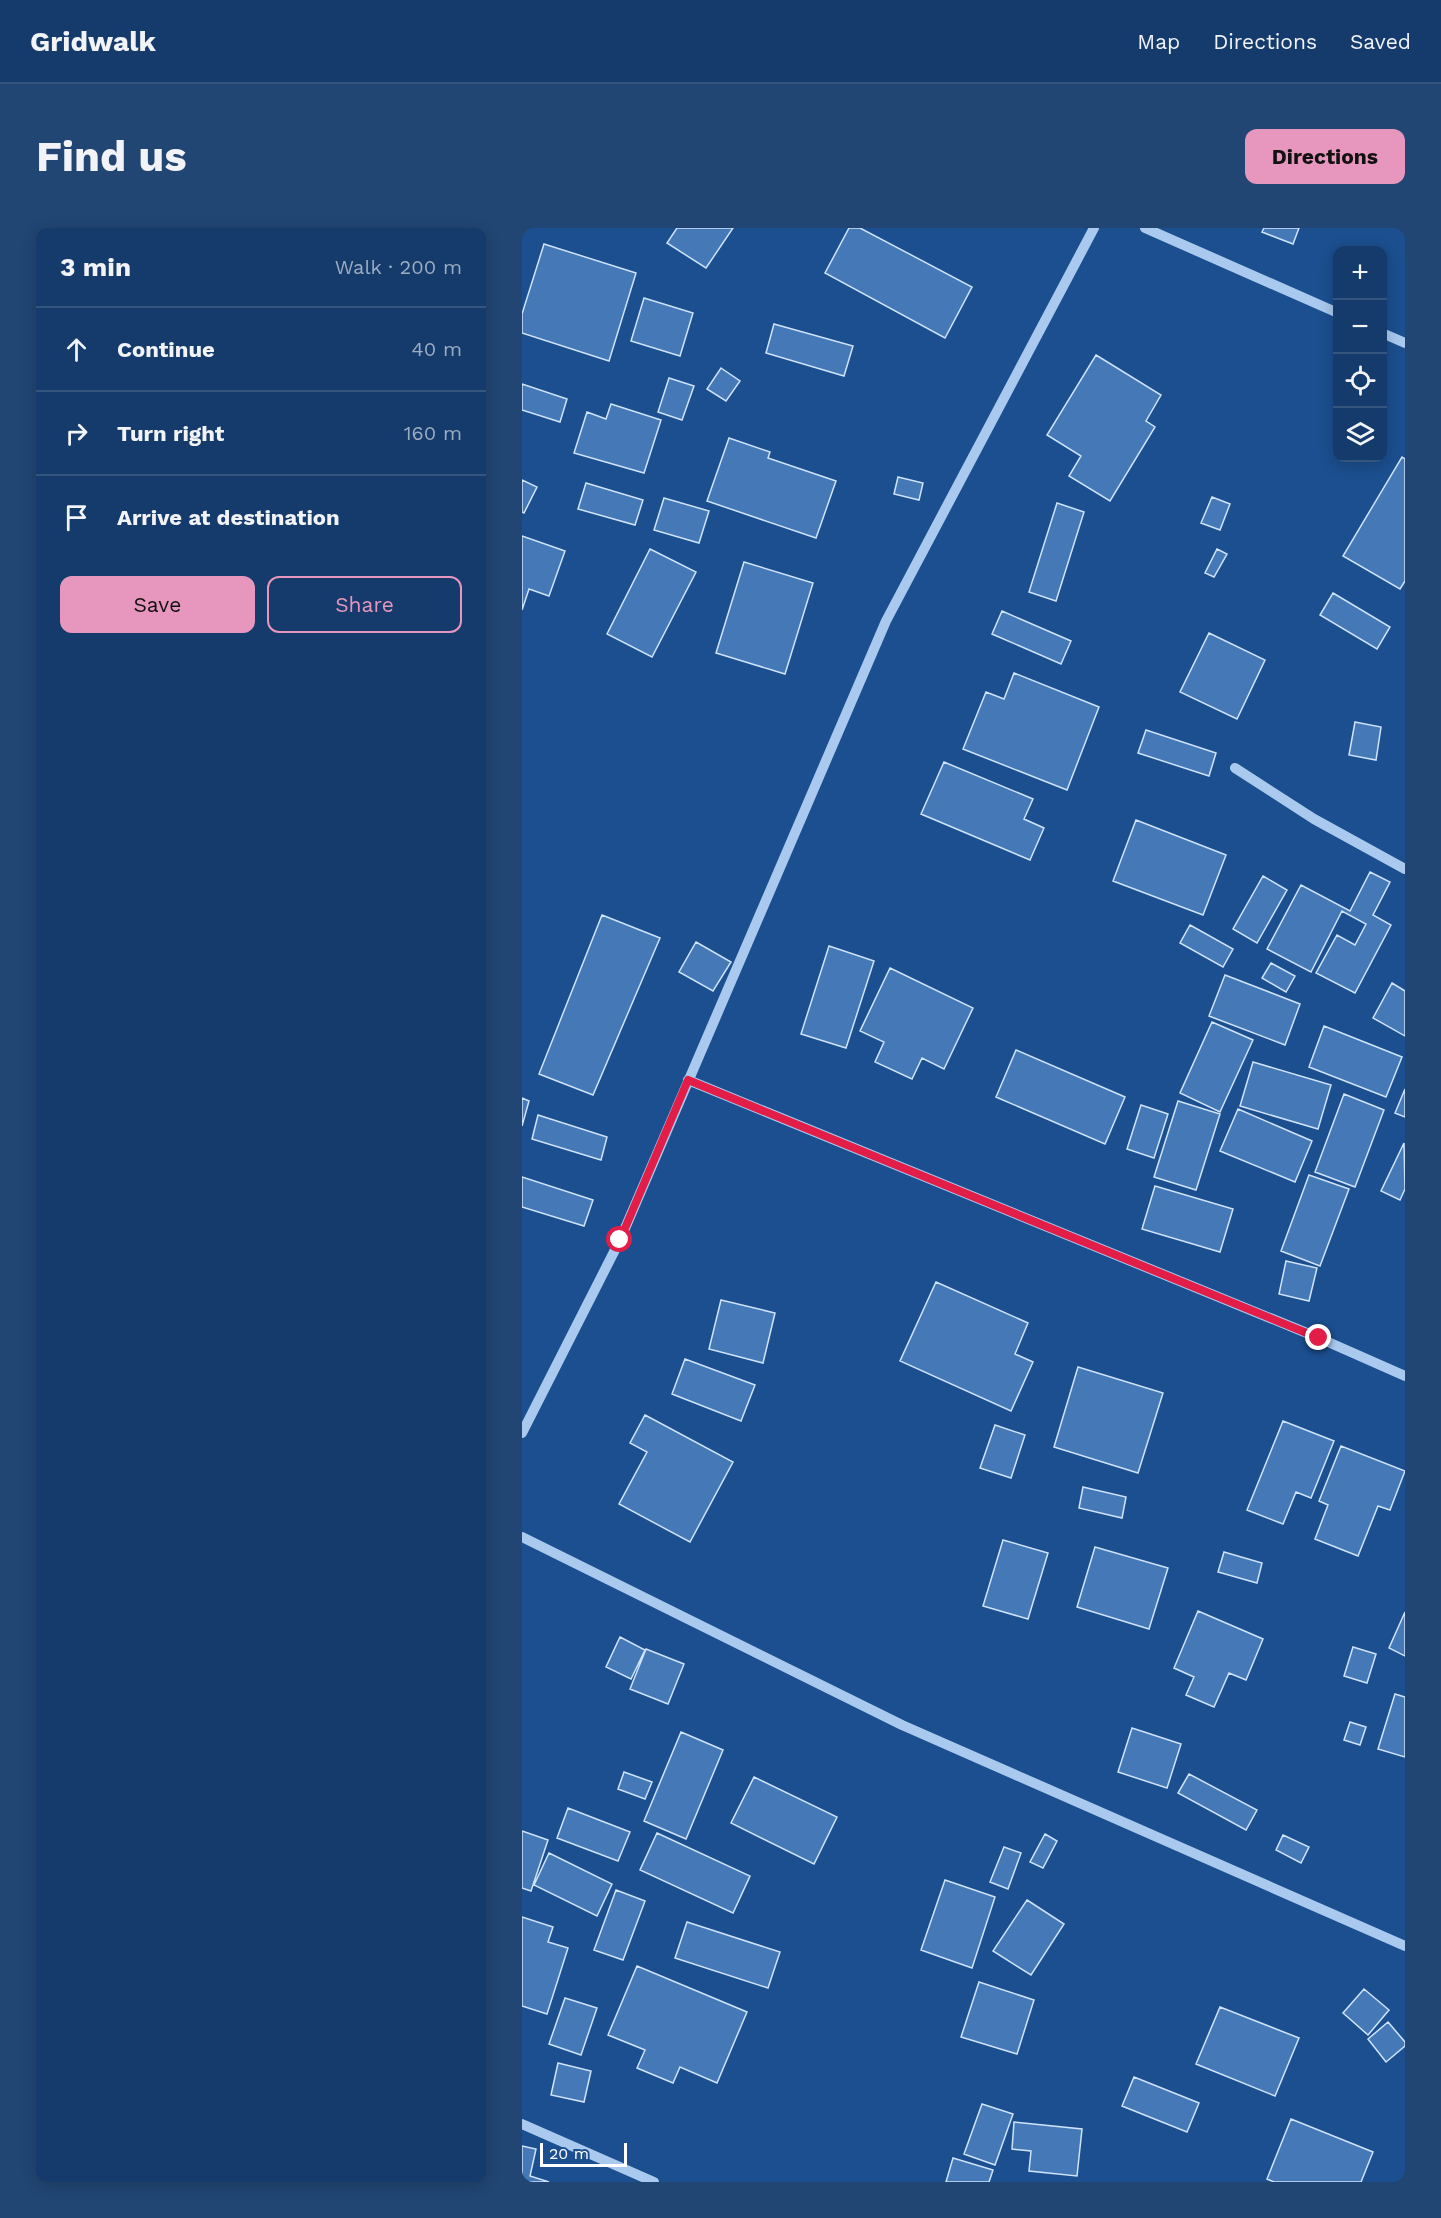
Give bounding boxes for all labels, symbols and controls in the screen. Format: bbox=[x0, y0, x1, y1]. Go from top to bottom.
text: Gridwalk bbox=[30, 25, 156, 58]
text: Map bbox=[1137, 29, 1180, 54]
text: Directions bbox=[1213, 29, 1317, 54]
text: Saved bbox=[1350, 29, 1411, 54]
button: Directions bbox=[1245, 129, 1405, 184]
text: Find us bbox=[36, 132, 187, 181]
map controls bbox=[1333, 246, 1387, 462]
button: + bbox=[1333, 246, 1387, 300]
text: 3 min bbox=[60, 252, 131, 282]
text: Walk · 200 m bbox=[335, 255, 462, 279]
button: − bbox=[1333, 300, 1387, 354]
icon: ahead bbox=[60, 333, 93, 366]
text: Continue bbox=[117, 337, 215, 362]
text: 40 m bbox=[411, 337, 462, 361]
button: locate bbox=[1333, 354, 1387, 408]
button: layers bbox=[1333, 408, 1387, 462]
icon: right bbox=[60, 417, 93, 450]
text: Turn right bbox=[117, 421, 224, 446]
text: 160 m bbox=[404, 421, 462, 445]
icon: arrive bbox=[60, 501, 93, 534]
text: Arrive at destination bbox=[117, 505, 340, 530]
button: Save bbox=[60, 576, 255, 633]
button: Share bbox=[267, 576, 462, 633]
route start bbox=[606, 1226, 632, 1252]
route end bbox=[1305, 1324, 1331, 1350]
scale bar bbox=[540, 2140, 627, 2168]
text: 20 m bbox=[549, 2144, 589, 2163]

